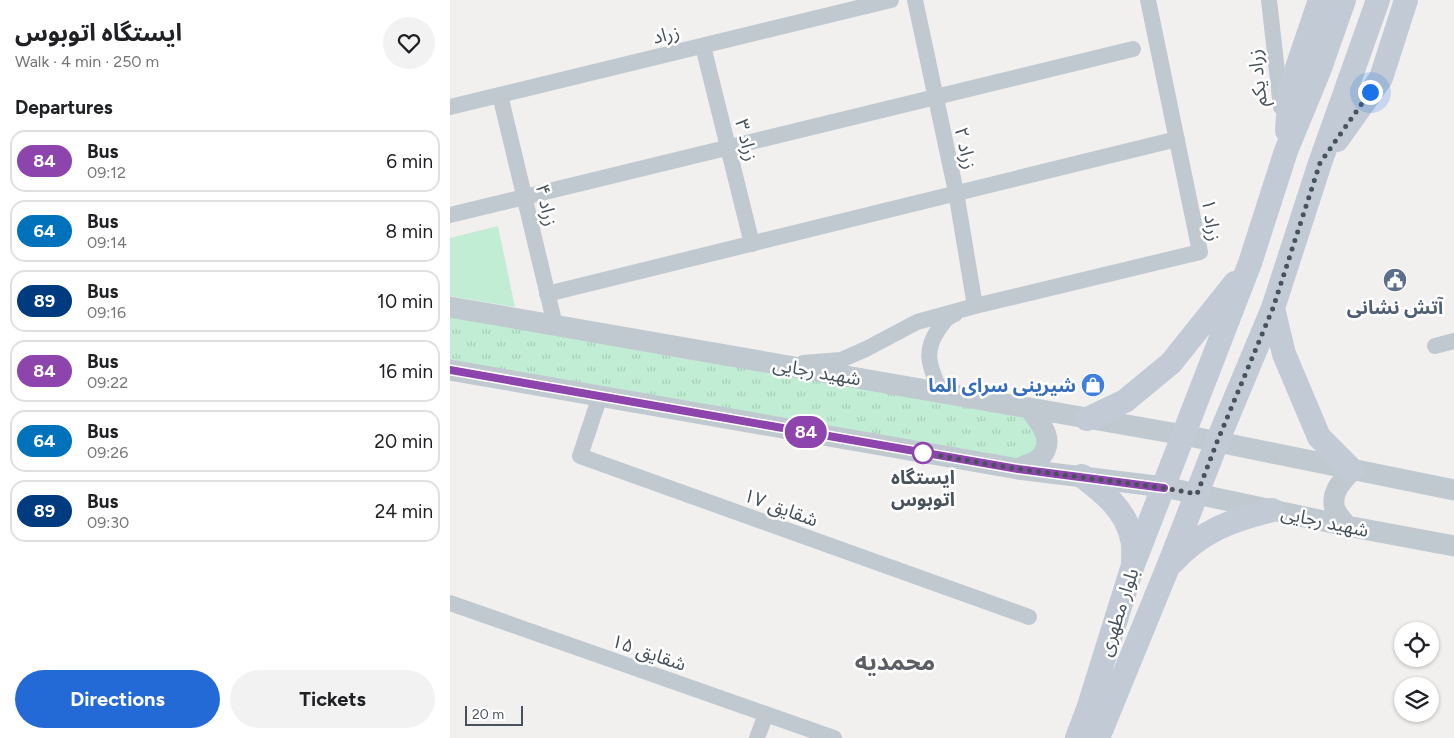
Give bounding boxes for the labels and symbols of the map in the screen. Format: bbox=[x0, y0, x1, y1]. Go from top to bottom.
street label: زراد bbox=[650, 20, 682, 49]
street label: زراد یکم bbox=[1243, 48, 1275, 108]
your location bbox=[1358, 80, 1383, 105]
street label: زراد ۳ bbox=[730, 117, 763, 164]
street label: زراد ۲ bbox=[950, 125, 982, 171]
street label: زراد ۴ bbox=[531, 182, 563, 228]
street label: زراد ۱ bbox=[1197, 197, 1226, 243]
public building icon: آتش نشانی bbox=[1382, 267, 1408, 293]
place label: آتش نشانی bbox=[1347, 296, 1444, 319]
street label: شهید رجایی bbox=[771, 352, 863, 391]
shop icon: شیرینی سرای الما bbox=[1080, 372, 1106, 398]
place label: شیرینی سرای الما bbox=[928, 374, 1076, 397]
line badge: 84 bbox=[784, 416, 828, 448]
marker: ایستگاه اتوبوس bbox=[912, 442, 934, 464]
place label: ایستگاه اتوبوس bbox=[891, 466, 955, 511]
street label: شقایق ۱۷ bbox=[741, 483, 821, 531]
street label: شهید رجایی bbox=[1279, 501, 1371, 542]
street label: بلوار مطهری bbox=[1093, 565, 1143, 659]
street label: شقایق ۱۵ bbox=[609, 629, 689, 676]
district label: محمدیه bbox=[855, 647, 935, 676]
scale bar bbox=[465, 703, 522, 726]

